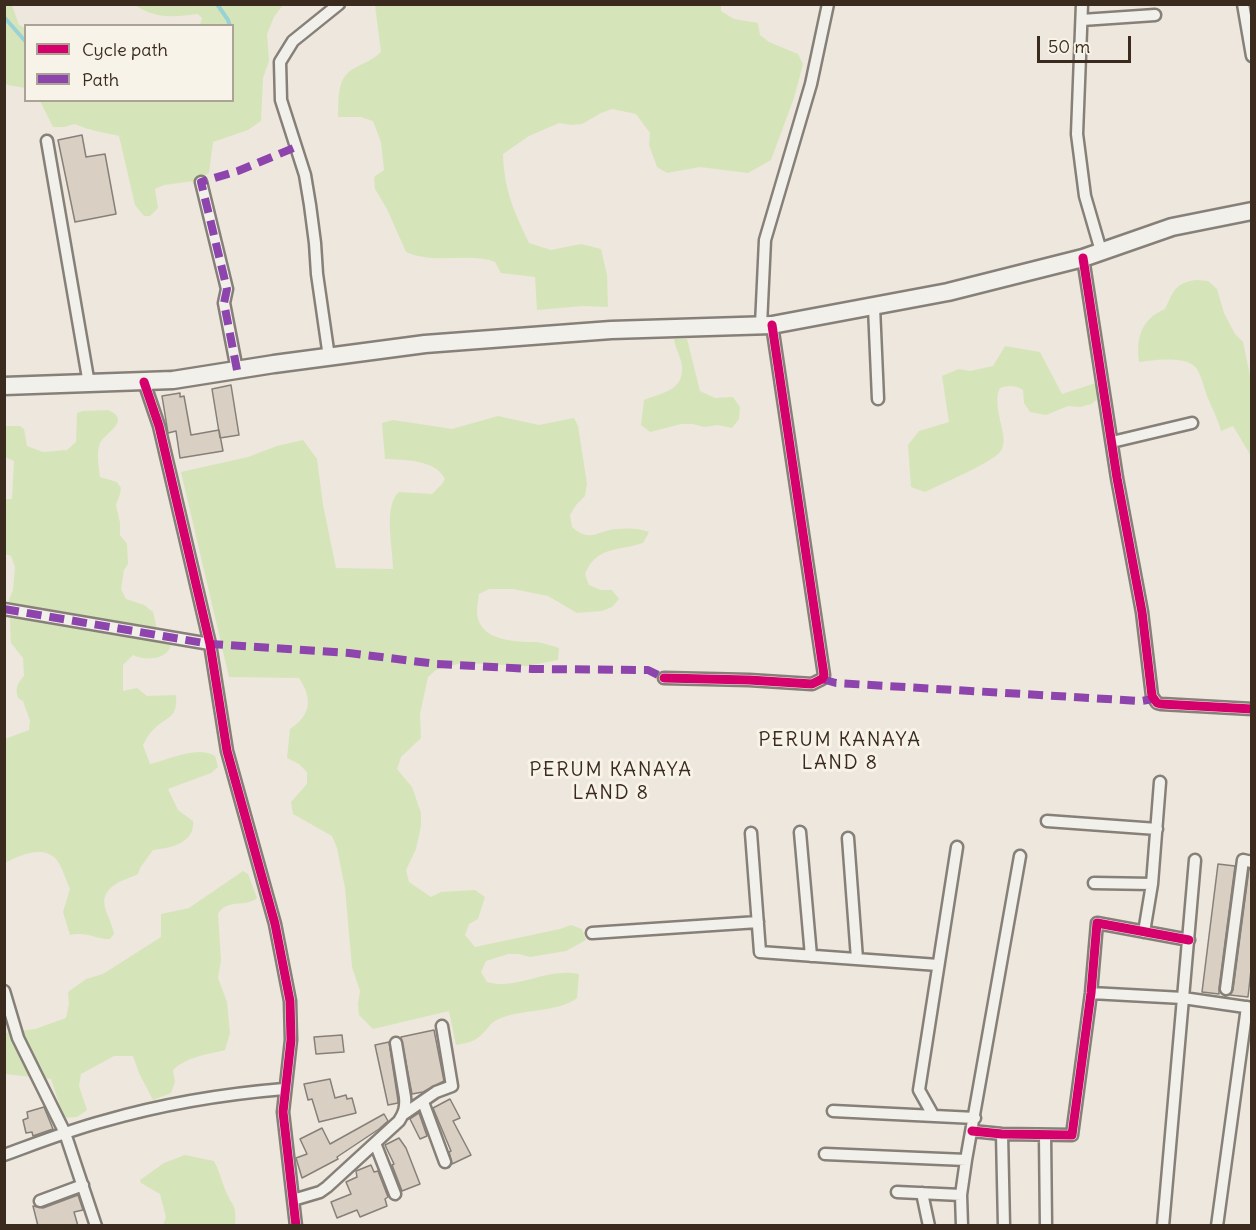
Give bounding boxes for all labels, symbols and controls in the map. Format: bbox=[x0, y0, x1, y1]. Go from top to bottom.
legend bbox=[24, 24, 234, 102]
scale bar bbox=[1040, 24, 1134, 62]
text: 50 m bbox=[1048, 35, 1090, 58]
text: Cycle path bbox=[82, 38, 168, 61]
text: Path bbox=[82, 68, 119, 91]
district label: PERUM KANAYA LAND 8 bbox=[758, 728, 922, 775]
district label: PERUM KANAYA LAND 8 bbox=[529, 758, 693, 805]

